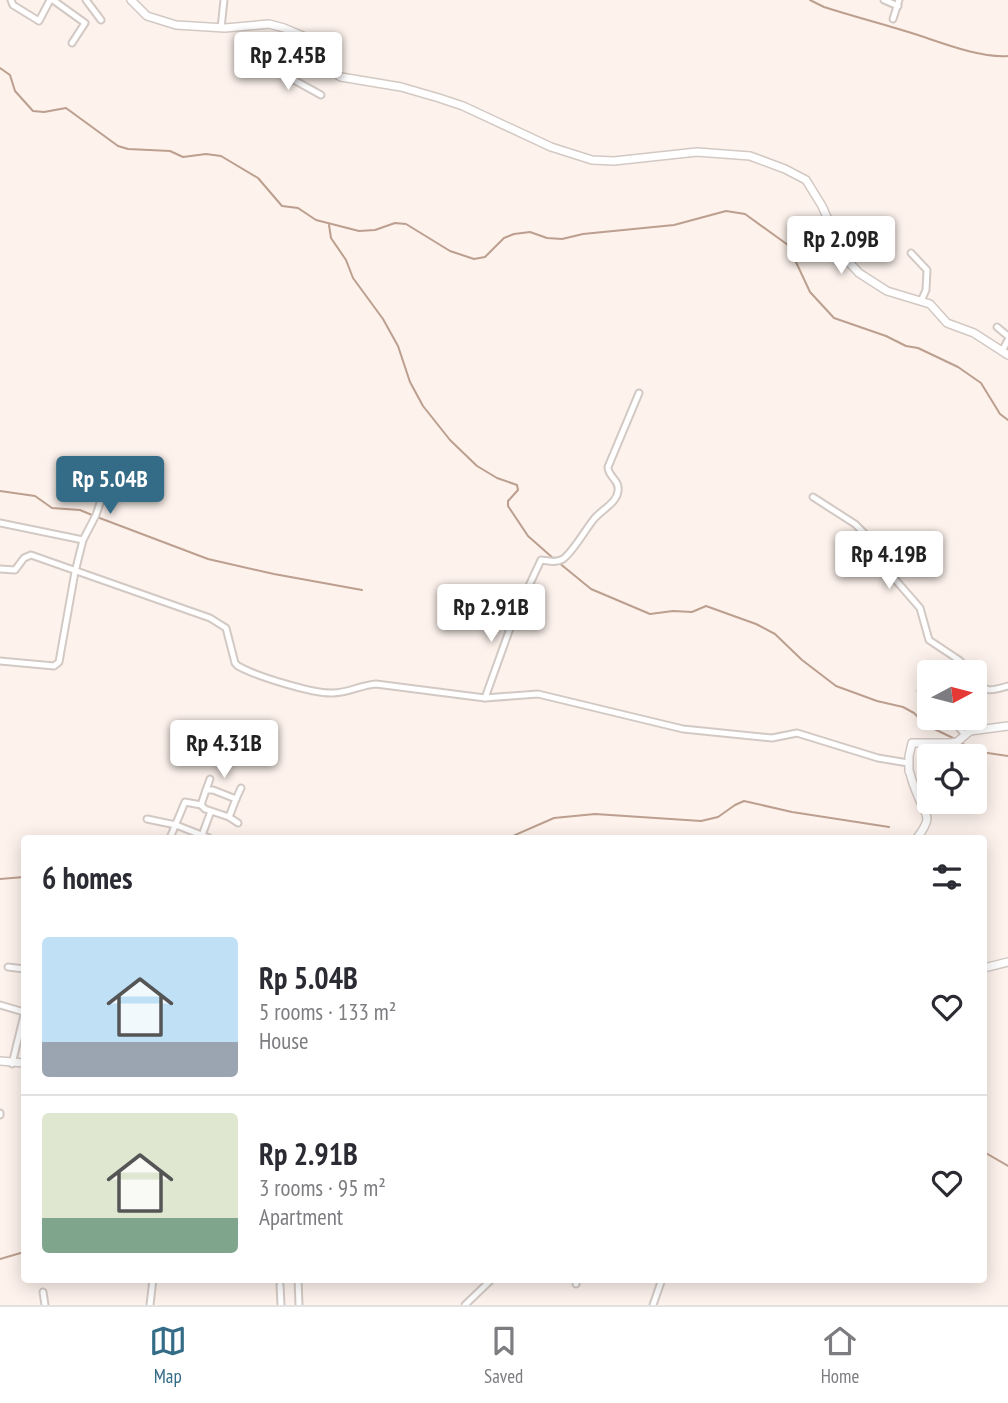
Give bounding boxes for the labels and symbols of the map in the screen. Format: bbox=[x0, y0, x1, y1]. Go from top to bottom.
pin: Rp 2.45B bbox=[216, 32, 360, 92]
pin: Rp 2.09B bbox=[769, 216, 913, 276]
pin: Rp 5.04B bbox=[38, 456, 182, 516]
pin: Rp 4.19B bbox=[817, 532, 961, 591]
pin: Rp 2.91B bbox=[419, 584, 563, 644]
north arrow bbox=[917, 660, 987, 730]
pin: Rp 4.31B bbox=[152, 720, 296, 780]

